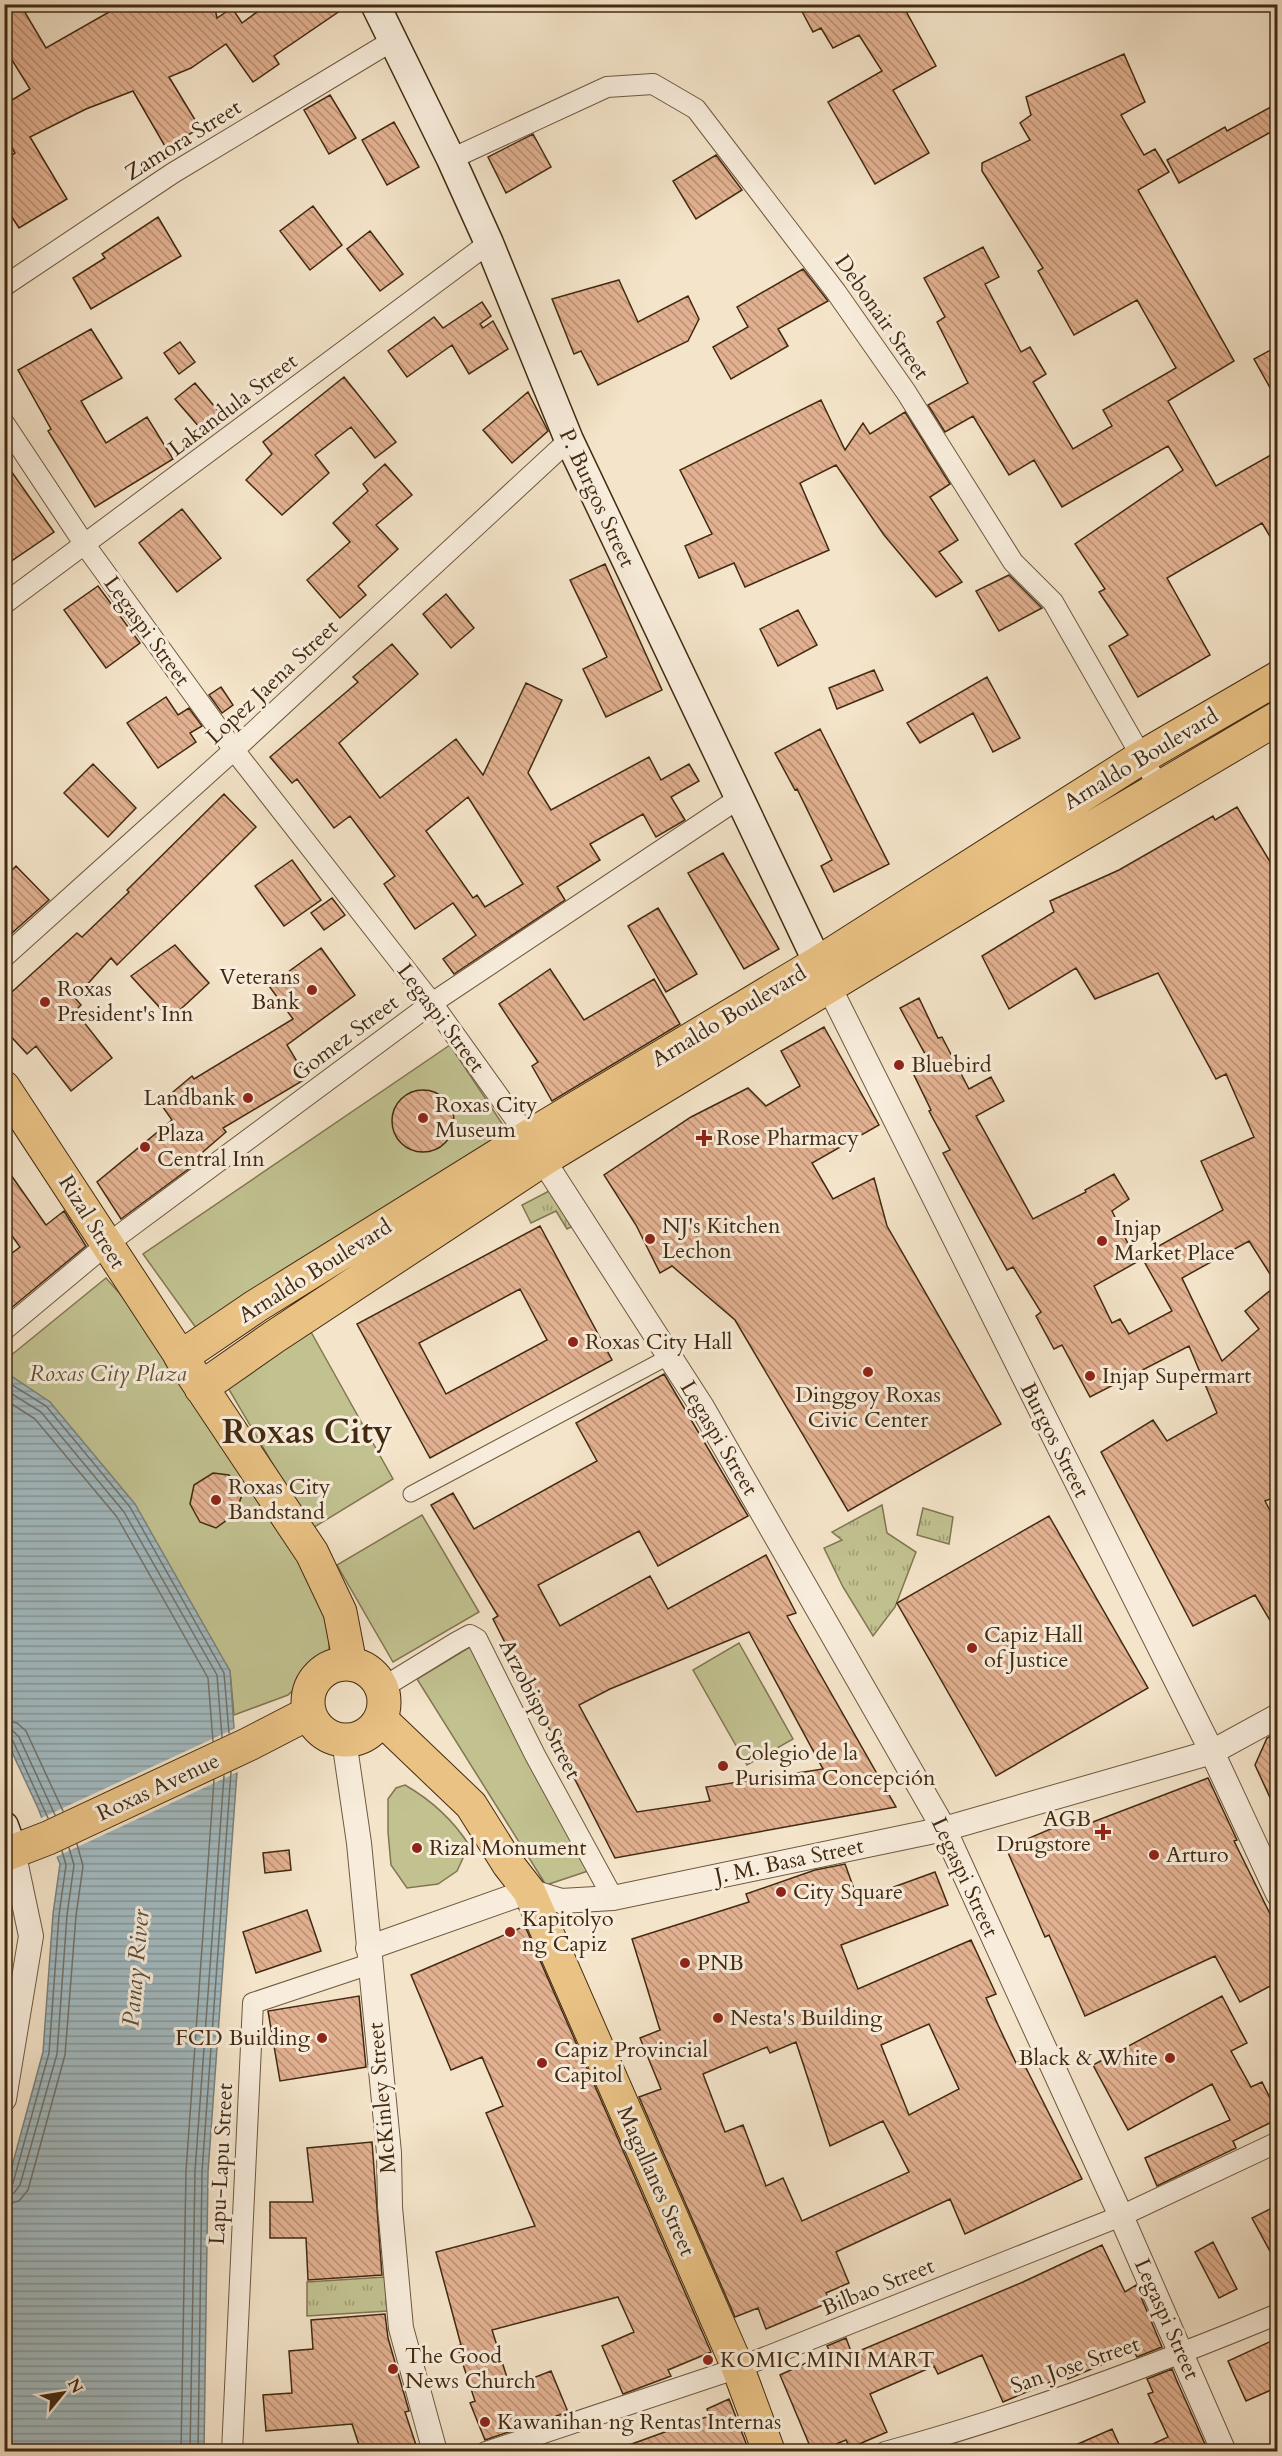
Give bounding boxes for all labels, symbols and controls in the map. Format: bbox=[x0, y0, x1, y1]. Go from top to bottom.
street label: Zamora Street bbox=[119, 92, 247, 188]
street label: Debonair Street bbox=[828, 248, 936, 386]
street label: Lakandula Street bbox=[162, 347, 304, 463]
street label: P. Burgos Street bbox=[552, 424, 642, 572]
street label: Legaspi Street bbox=[97, 570, 197, 692]
street label: Lopez Jaena Street bbox=[199, 613, 345, 751]
street label: Arnaldo Boulevard bbox=[1058, 701, 1224, 817]
street label: Legaspi Street bbox=[390, 957, 492, 1079]
street label: Arnaldo Boulevard bbox=[646, 958, 812, 1074]
place label: Veterans Bank bbox=[220, 962, 300, 1017]
place label: Roxas President's Inn bbox=[57, 974, 194, 1029]
marker: Veterans Bank bbox=[305, 983, 319, 997]
street label: Gomez Street bbox=[285, 988, 405, 1088]
marker: Roxas President's Inn bbox=[38, 995, 52, 1009]
place label: Bluebird bbox=[911, 1050, 992, 1080]
marker: Bluebird bbox=[892, 1058, 906, 1072]
place label: Landbank bbox=[143, 1083, 236, 1113]
place label: Roxas City Museum bbox=[435, 1090, 538, 1145]
marker: Landbank bbox=[241, 1091, 255, 1105]
marker: Roxas City Museum bbox=[416, 1111, 430, 1125]
place label: Plaza Central Inn bbox=[157, 1119, 265, 1174]
place label: Rose Pharmacy bbox=[716, 1123, 859, 1153]
marker: Rose Pharmacy bbox=[697, 1131, 711, 1145]
marker: Plaza Central Inn bbox=[138, 1140, 152, 1154]
street label: Rizal Street bbox=[51, 1169, 133, 1275]
place label: NJ's Kitchen Lechon bbox=[662, 1211, 781, 1266]
street label: Arnaldo Boulevard bbox=[233, 1212, 398, 1330]
place label: Injap Market Place bbox=[1114, 1213, 1235, 1268]
marker: NJ's Kitchen Lechon bbox=[643, 1232, 657, 1246]
marker: Injap Market Place bbox=[1095, 1234, 1109, 1248]
place label: Roxas City Hall bbox=[585, 1327, 733, 1357]
marker: Roxas City Hall bbox=[566, 1335, 580, 1349]
park label: Roxas City Plaza bbox=[29, 1359, 187, 1389]
place label: Injap Supermart bbox=[1102, 1361, 1251, 1391]
marker: Dinggoy Roxas Civic Center bbox=[861, 1365, 875, 1379]
marker: Injap Supermart bbox=[1083, 1369, 1097, 1383]
street label: Legaspi Street bbox=[673, 1375, 765, 1501]
street label: Burgos Street bbox=[1013, 1377, 1097, 1503]
place label: Dinggoy Roxas Civic Center bbox=[795, 1380, 941, 1435]
district label: Roxas City bbox=[222, 1409, 392, 1455]
place label: Roxas City Bandstand bbox=[228, 1472, 331, 1527]
marker: Roxas City Bandstand bbox=[209, 1493, 223, 1507]
place label: Capiz Hall of Justice bbox=[984, 1620, 1083, 1675]
street label: Arzobispo Street bbox=[492, 1634, 588, 1784]
marker: Capiz Hall of Justice bbox=[965, 1641, 979, 1655]
place label: Colegio de la Purisima Concepción bbox=[735, 1738, 936, 1793]
street label: Roxas Avenue bbox=[92, 1745, 224, 1829]
marker: Colegio de la Purisima Concepción bbox=[716, 1759, 730, 1773]
place label: AGB Drugstore bbox=[996, 1804, 1091, 1859]
street label: Legaspi Street bbox=[924, 1812, 1006, 1942]
marker: AGB Drugstore bbox=[1096, 1825, 1110, 1839]
street label: J. M. Basa Street bbox=[709, 1831, 866, 1892]
place label: Rizal Monument bbox=[429, 1833, 587, 1863]
place label: Arturo bbox=[1166, 1840, 1229, 1870]
marker: Rizal Monument bbox=[410, 1841, 424, 1855]
marker: Arturo bbox=[1147, 1848, 1161, 1862]
place label: City Square bbox=[793, 1877, 903, 1907]
marker: City Square bbox=[774, 1885, 788, 1899]
place label: Kapitolyo ng Capiz bbox=[522, 1904, 614, 1959]
water label: Panay River bbox=[114, 1907, 158, 2028]
marker: Kapitolyo ng Capiz bbox=[503, 1925, 517, 1939]
place label: PNB bbox=[697, 1948, 744, 1978]
marker: PNB bbox=[678, 1956, 692, 1970]
place label: Nesta's Building bbox=[730, 2003, 883, 2033]
marker: Nesta's Building bbox=[711, 2011, 725, 2025]
street label: McKinley Street bbox=[360, 2021, 404, 2175]
place label: FCD Building bbox=[175, 2023, 311, 2053]
marker: FCD Building bbox=[315, 2031, 329, 2045]
place label: Capiz Provincial Capitol bbox=[554, 2035, 708, 2090]
place label: Black & White bbox=[1018, 2043, 1158, 2073]
marker: Black & White bbox=[1163, 2051, 1177, 2065]
marker: Capiz Provincial Capitol bbox=[535, 2056, 549, 2070]
street label: Lapu-Lapu Street bbox=[202, 2082, 240, 2246]
street label: Magallanes Street bbox=[609, 2101, 703, 2261]
street label: Bilbao Street bbox=[817, 2251, 939, 2323]
street label: Legaspi Street bbox=[1127, 2254, 1207, 2384]
street label: San Jose Street bbox=[1007, 2329, 1143, 2401]
place label: The Good News Church bbox=[405, 2341, 536, 2396]
place label: KOMIC MINI MART bbox=[720, 2345, 935, 2375]
marker: KOMIC MINI MART bbox=[701, 2353, 715, 2367]
marker: The Good News Church bbox=[386, 2362, 400, 2376]
north arrow bbox=[33, 2363, 93, 2423]
text: N bbox=[62, 2374, 88, 2398]
place label: Kawanihan ng Rentas Internas bbox=[497, 2407, 781, 2437]
marker: Kawanihan ng Rentas Internas bbox=[478, 2415, 492, 2429]

